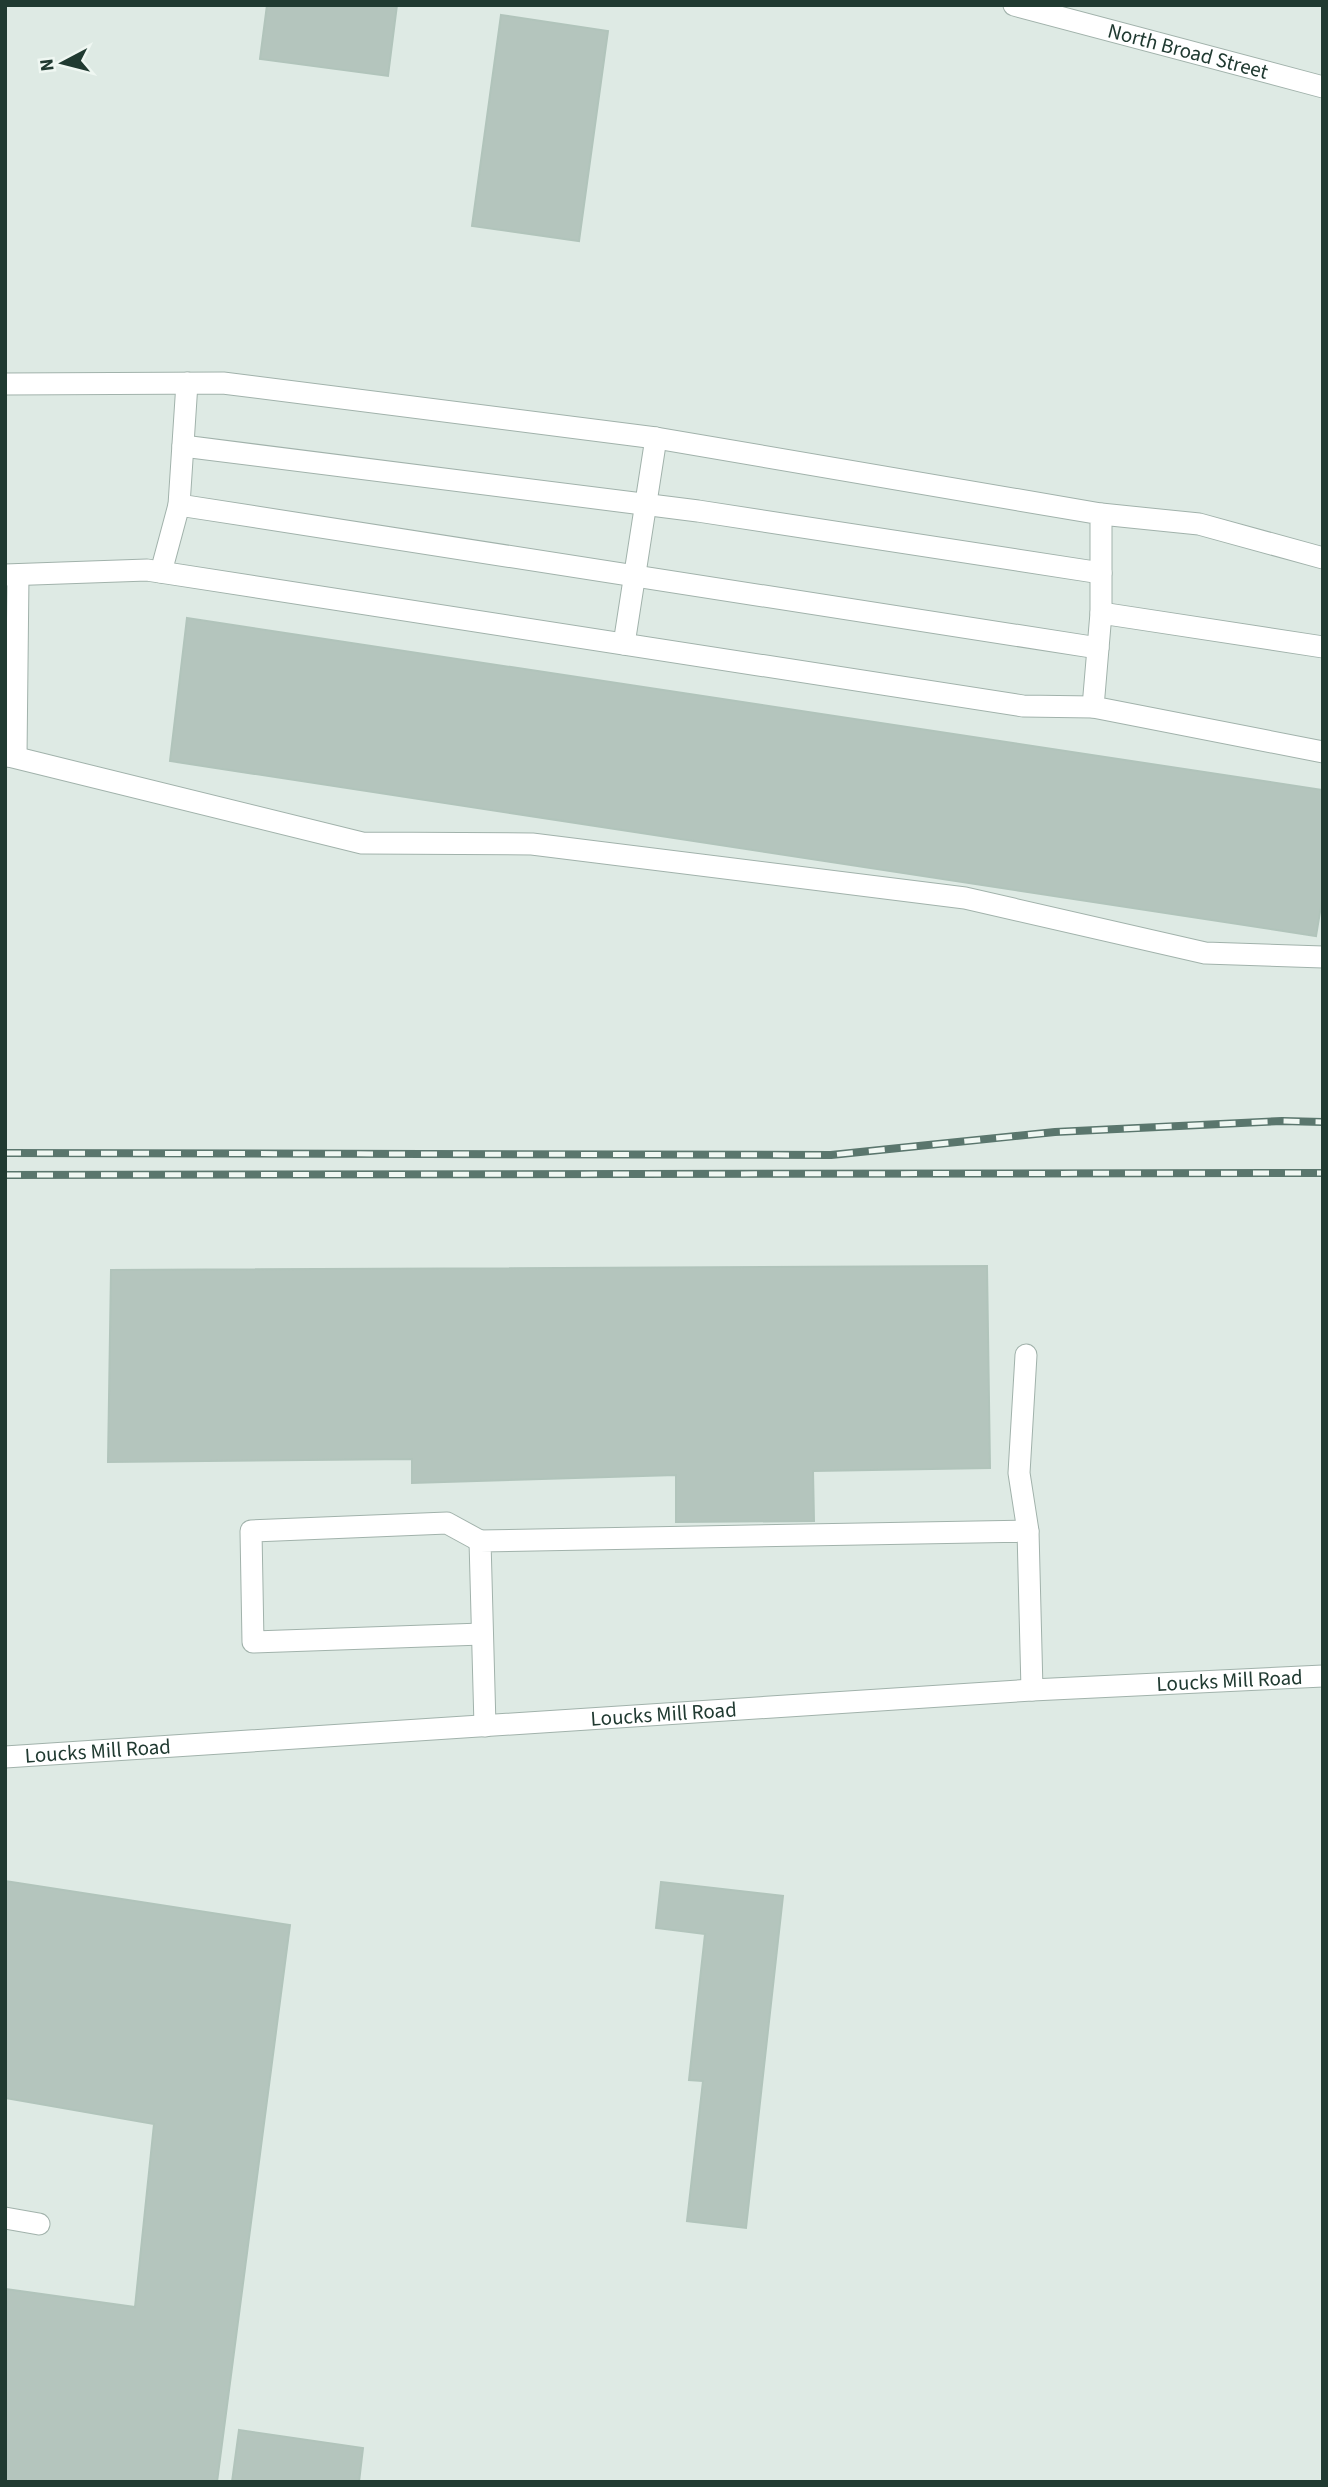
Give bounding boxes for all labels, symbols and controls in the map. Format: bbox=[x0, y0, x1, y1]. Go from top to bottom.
street label: North Broad Street bbox=[1105, 16, 1271, 87]
north arrow bbox=[28, 28, 98, 98]
text: N bbox=[33, 57, 62, 73]
street label: Loucks Mill Road bbox=[1156, 1662, 1303, 1699]
street label: Loucks Mill Road bbox=[590, 1694, 738, 1734]
street label: Loucks Mill Road bbox=[24, 1731, 172, 1771]

